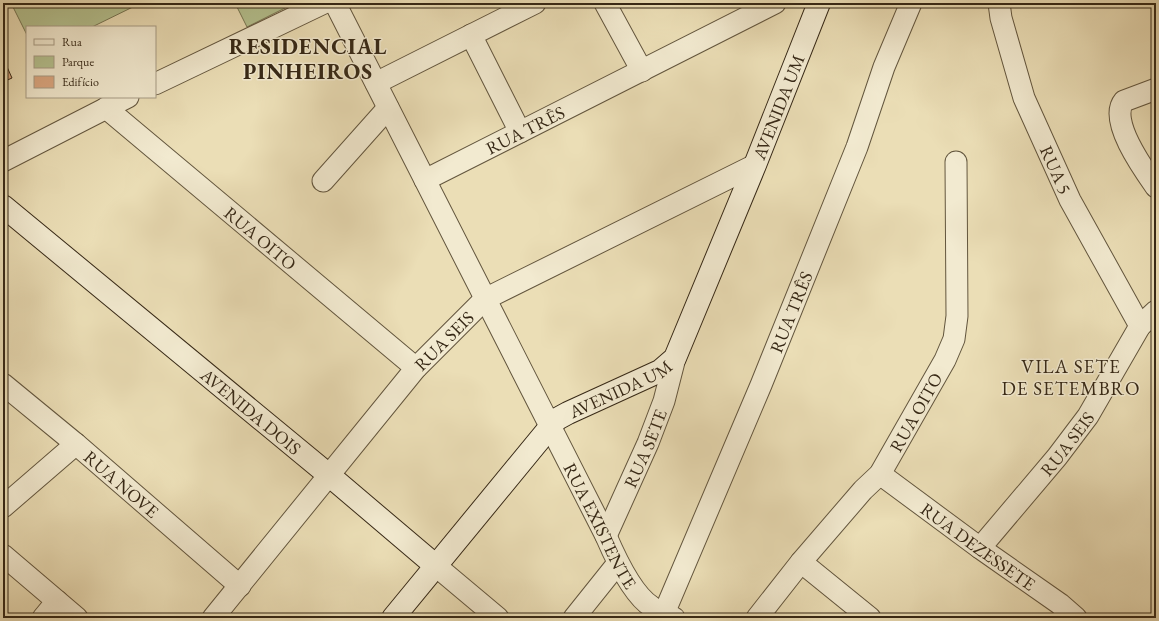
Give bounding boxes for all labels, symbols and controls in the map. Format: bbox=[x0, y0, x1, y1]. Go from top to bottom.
legend bbox=[26, 26, 156, 98]
district label: RESIDENCIAL PINHEIROS bbox=[229, 32, 387, 86]
text: Rua bbox=[62, 34, 82, 50]
street label: AVENIDA UM bbox=[747, 51, 809, 164]
text: Parque bbox=[62, 54, 94, 70]
text: Edifício bbox=[62, 74, 99, 90]
street label: RUA TRÊS bbox=[482, 100, 568, 159]
street label: RUA 5 bbox=[1035, 142, 1077, 198]
street label: RUA OITO bbox=[220, 201, 302, 275]
street label: RUA TRÊS bbox=[764, 268, 817, 356]
street label: RUA SEIS bbox=[409, 306, 478, 375]
street label: AVENIDA UM bbox=[564, 354, 677, 423]
district label: VILA SETE DE SETEMBRO bbox=[1001, 354, 1141, 401]
street label: AVENIDA DOIS bbox=[196, 362, 306, 459]
street label: RUA OITO bbox=[884, 368, 947, 456]
street label: RUA SETE bbox=[618, 406, 671, 491]
street label: RUA SEIS bbox=[1035, 407, 1099, 480]
street label: RUA NOVE bbox=[79, 445, 164, 522]
street label: RUA EXISTENTE bbox=[559, 459, 642, 593]
street label: RUA DEZESSETE bbox=[917, 497, 1040, 595]

